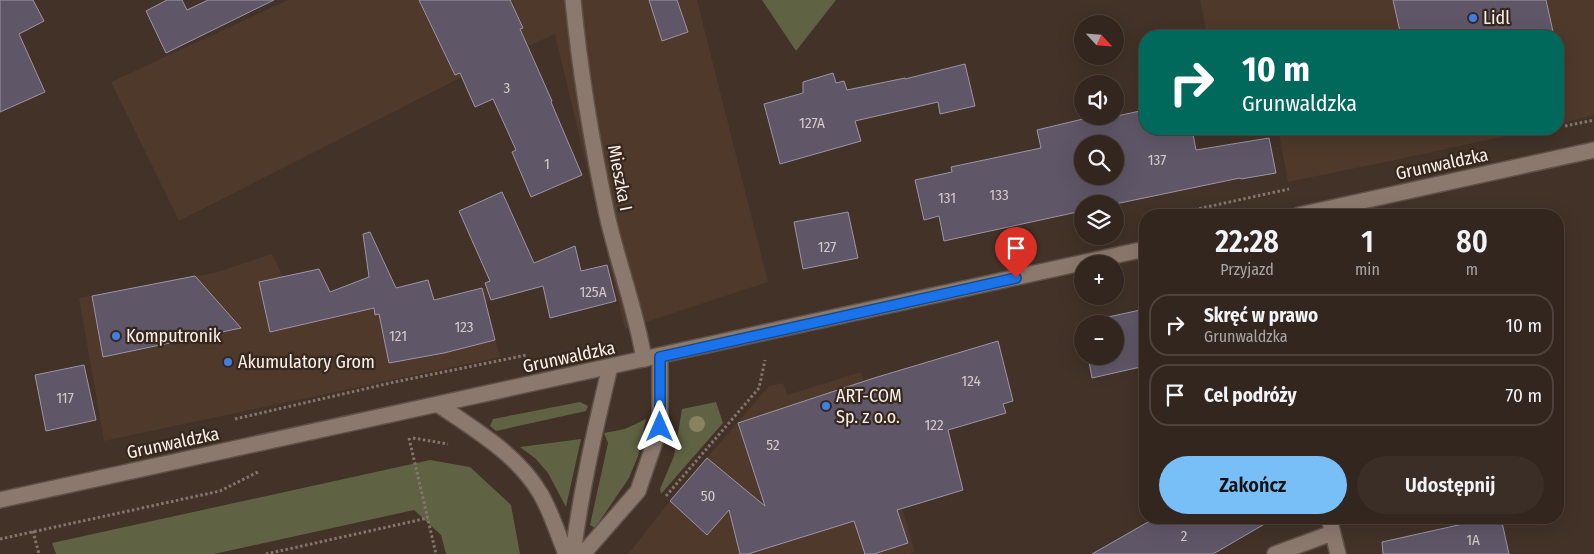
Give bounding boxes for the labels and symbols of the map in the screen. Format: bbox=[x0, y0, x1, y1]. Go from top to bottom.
place label: Lidl bbox=[1483, 7, 1510, 29]
marker: Lidl bbox=[1467, 12, 1479, 24]
north arrow bbox=[1074, 15, 1124, 65]
house number: 3 bbox=[504, 79, 511, 97]
house number: 127A bbox=[799, 114, 825, 132]
street label: Mieszka I bbox=[603, 143, 637, 213]
street label: Grunwaldzka bbox=[1394, 143, 1490, 185]
house number: 137 bbox=[1148, 151, 1166, 169]
house number: 1 bbox=[544, 155, 550, 173]
house number: 133 bbox=[989, 186, 1009, 204]
house number: 131 bbox=[938, 189, 956, 207]
pin bbox=[995, 227, 1037, 278]
house number: 127 bbox=[818, 238, 836, 256]
house number: 125A bbox=[579, 283, 607, 301]
house number: 123 bbox=[454, 318, 474, 336]
place label: Komputronik bbox=[126, 325, 222, 347]
house number: 121 bbox=[389, 327, 407, 345]
marker: Komputronik bbox=[110, 330, 122, 342]
street label: Grunwaldzka bbox=[521, 336, 617, 378]
place label: Akumulatory Grom bbox=[238, 351, 375, 373]
marker: Akumulatory Grom bbox=[222, 356, 234, 368]
house number: 124 bbox=[961, 372, 981, 390]
place label: ART-COM Sp. z o.o. bbox=[836, 385, 902, 428]
house number: 117 bbox=[56, 389, 74, 407]
position arrow bbox=[633, 400, 685, 452]
marker: ART-COM Sp. z o.o. bbox=[820, 400, 832, 412]
house number: 122 bbox=[924, 416, 944, 434]
street label: Grunwaldzka bbox=[125, 422, 221, 464]
house number: 52 bbox=[766, 436, 780, 454]
house number: 50 bbox=[701, 487, 715, 505]
house number: 2 bbox=[1181, 527, 1188, 545]
house number: 1A bbox=[1466, 531, 1480, 549]

